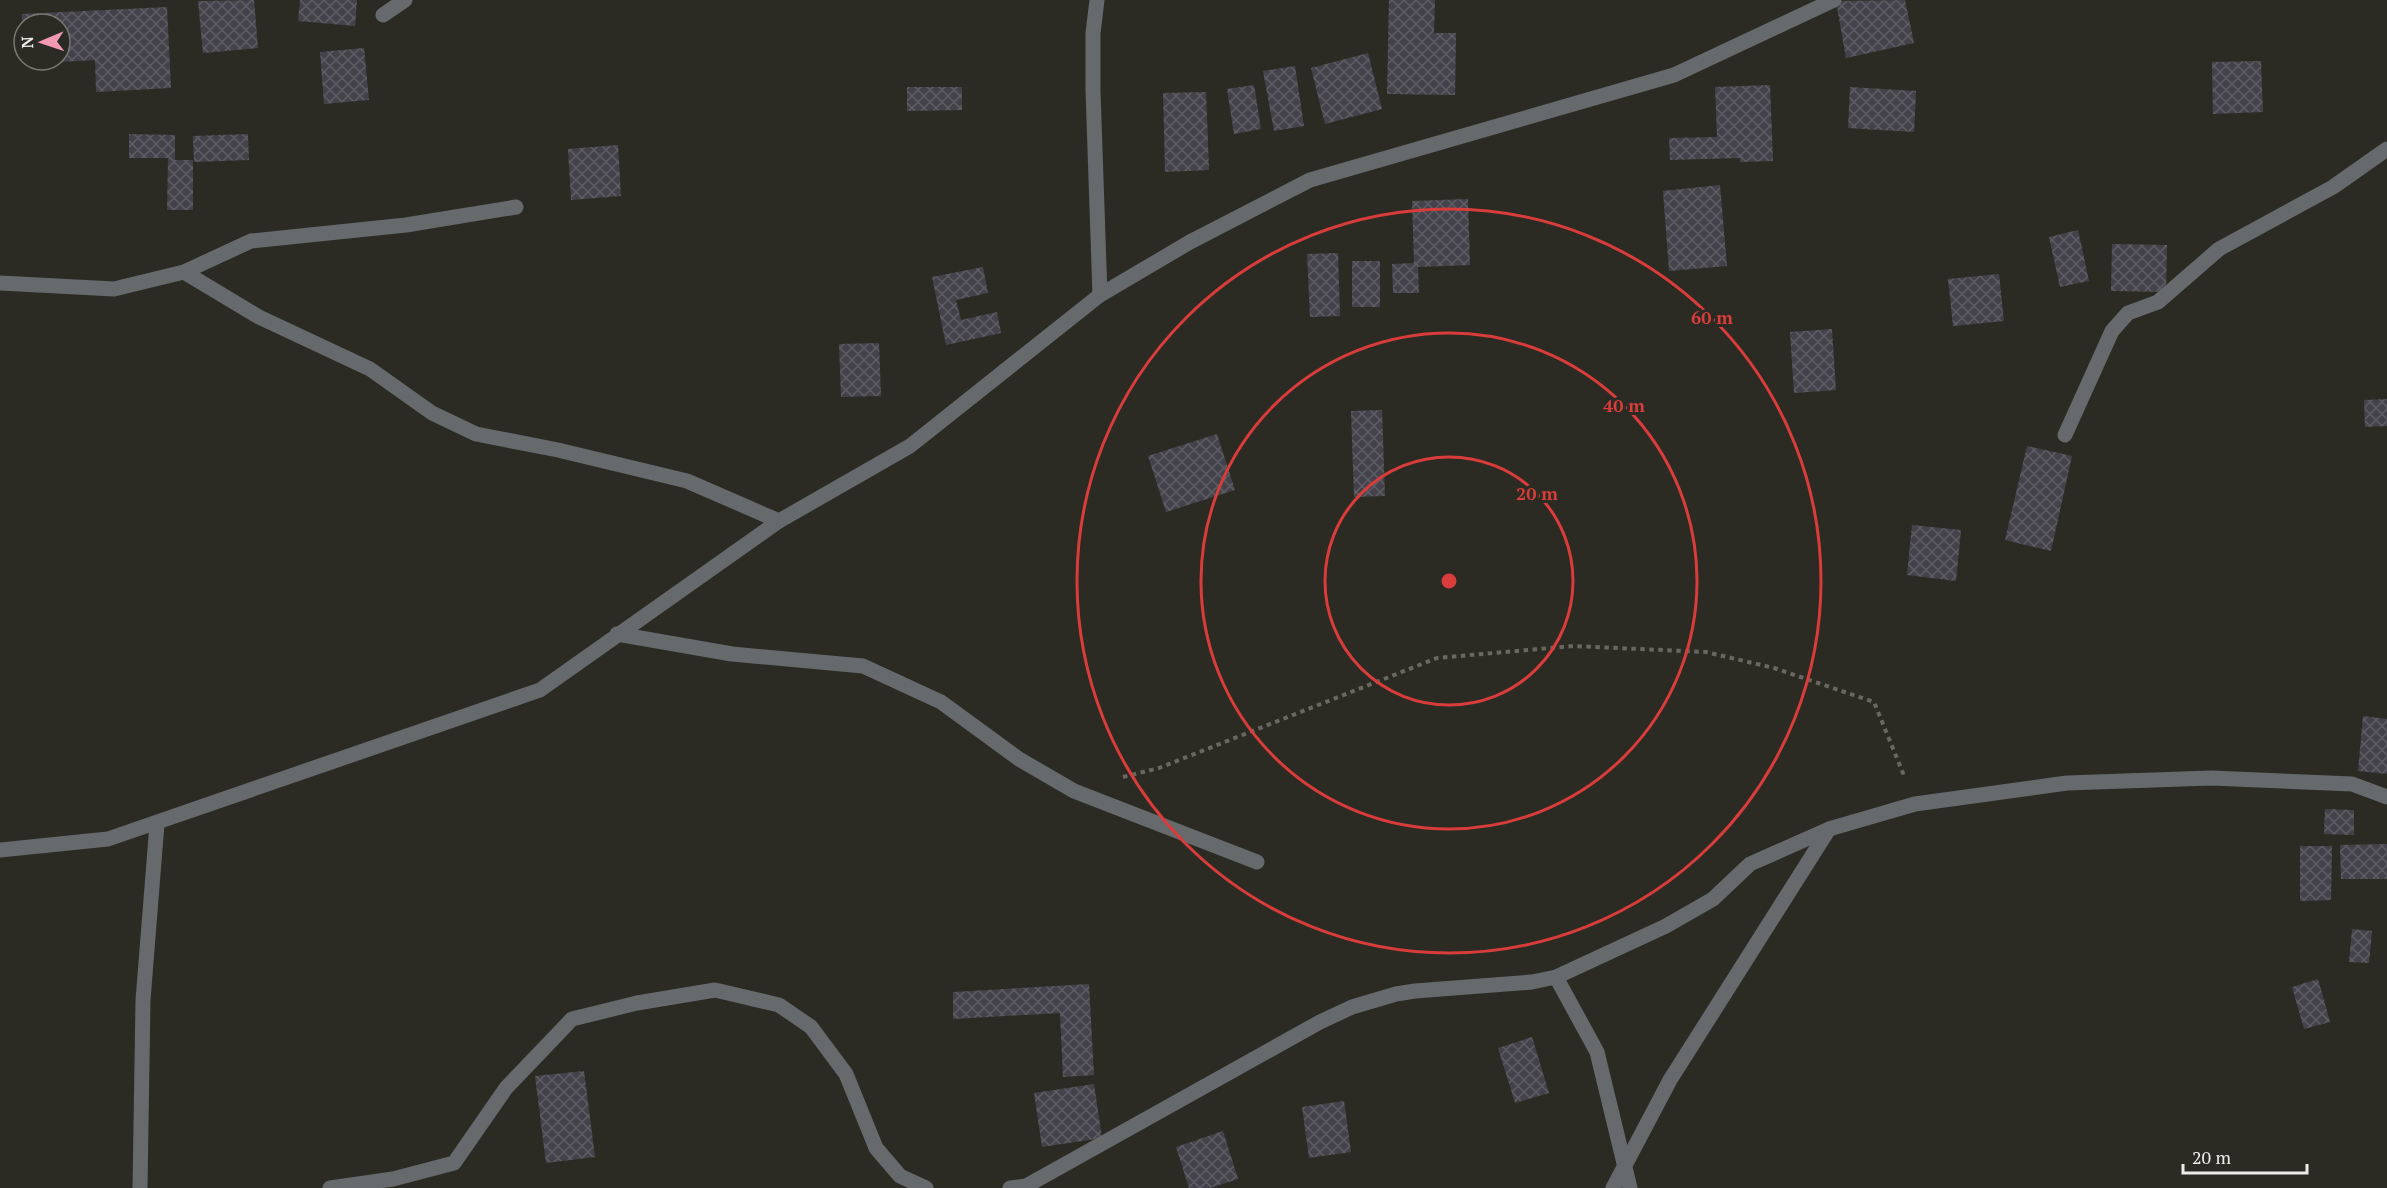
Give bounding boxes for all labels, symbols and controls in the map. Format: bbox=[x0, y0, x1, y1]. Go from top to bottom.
north arrow bbox=[12, 12, 72, 72]
text: N bbox=[16, 36, 38, 49]
text: 60 m bbox=[1691, 305, 1733, 329]
text: 40 m bbox=[1603, 393, 1645, 417]
text: 20 m bbox=[1516, 481, 1558, 505]
centre of rings bbox=[1439, 571, 1459, 591]
scale bar bbox=[2183, 1137, 2308, 1175]
text: 20 m bbox=[2192, 1145, 2232, 1169]

